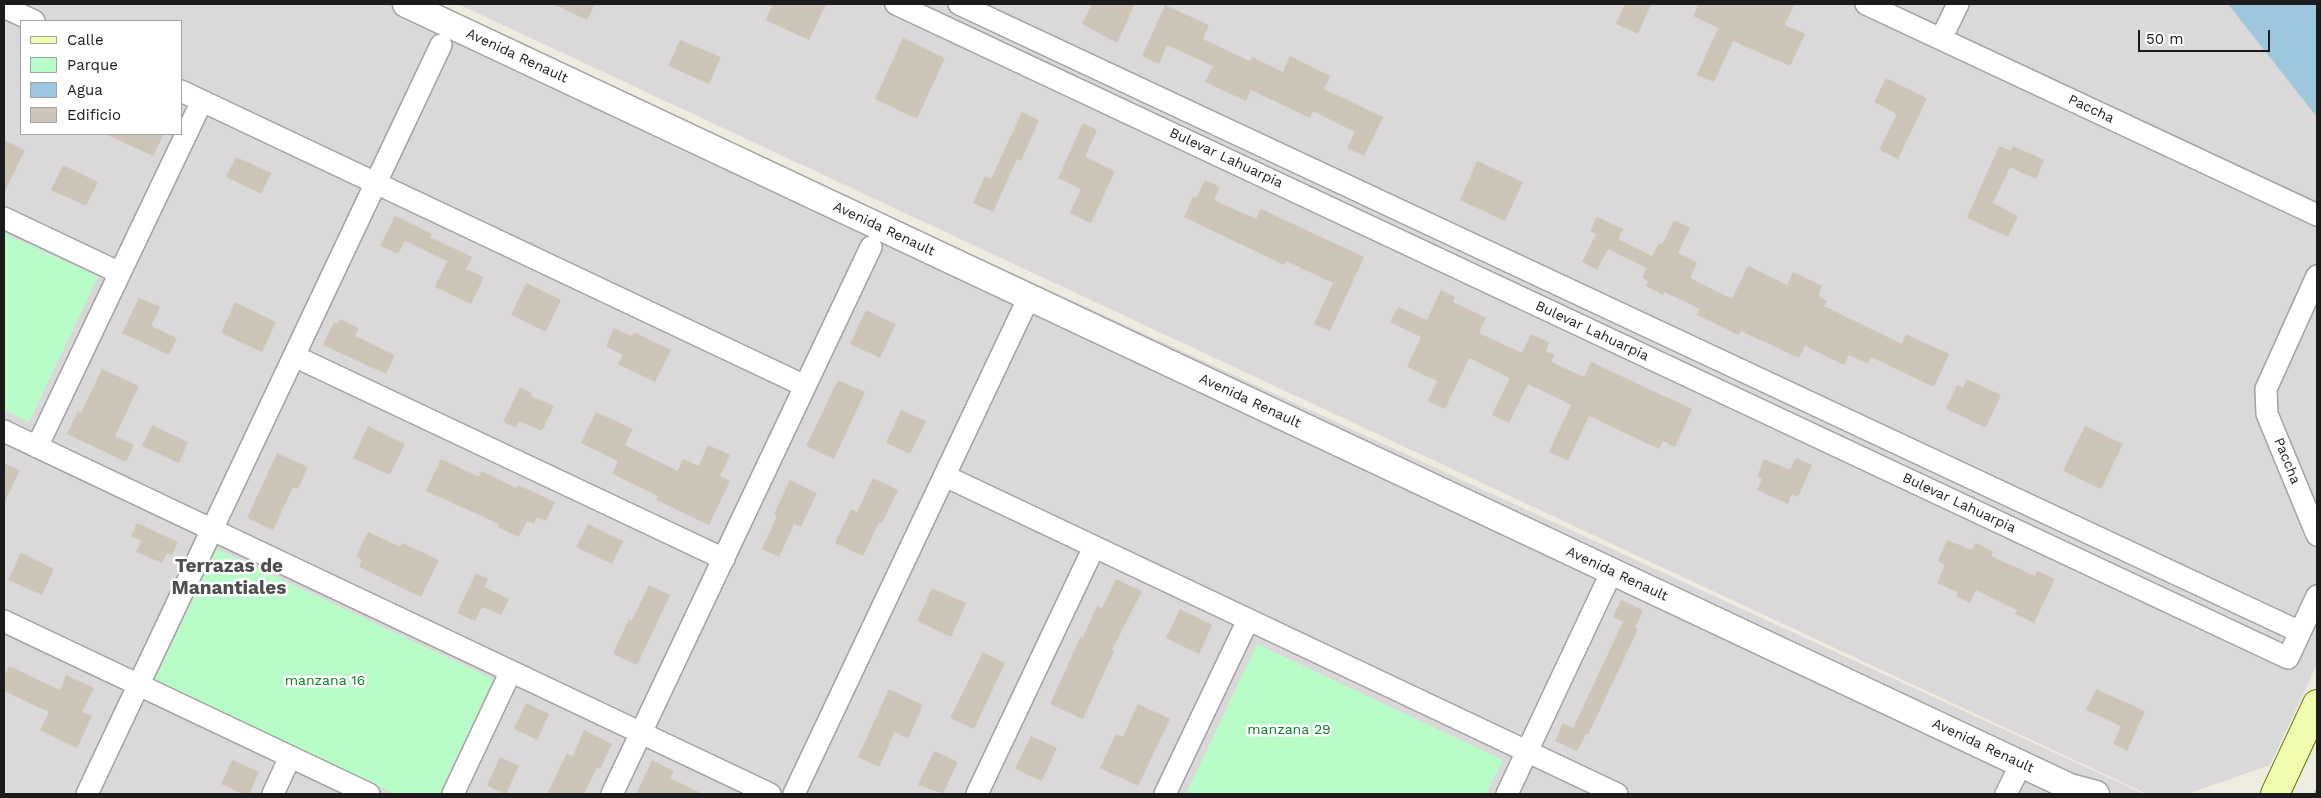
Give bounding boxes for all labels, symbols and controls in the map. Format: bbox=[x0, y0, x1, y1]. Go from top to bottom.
legend bbox=[20, 20, 182, 135]
scale bar bbox=[2141, 20, 2274, 52]
street label: Avenida Renault bbox=[463, 25, 571, 87]
text: 50 m bbox=[2146, 30, 2183, 48]
text: Calle bbox=[67, 31, 104, 49]
text: Parque bbox=[67, 56, 118, 74]
text: Agua bbox=[67, 81, 103, 99]
street label: Paccha bbox=[2065, 91, 2117, 127]
text: Edificio bbox=[67, 106, 121, 124]
street label: Bulevar Lahuarpia bbox=[1167, 124, 1285, 192]
street label: Avenida Renault bbox=[830, 198, 938, 260]
street label: Bulevar Lahuarpia bbox=[1533, 297, 1651, 365]
street label: Avenida Renault bbox=[1196, 370, 1304, 432]
street label: Paccha bbox=[2270, 435, 2304, 487]
street label: Bulevar Lahuarpia bbox=[1900, 469, 2018, 537]
street label: Avenida Renault bbox=[1563, 543, 1671, 605]
district label: Terrazas de Manantiales bbox=[172, 555, 286, 599]
park label: manzana 16 bbox=[285, 673, 365, 689]
street label: Avenida Renault bbox=[1929, 715, 2037, 777]
park label: manzana 29 bbox=[1247, 722, 1331, 738]

